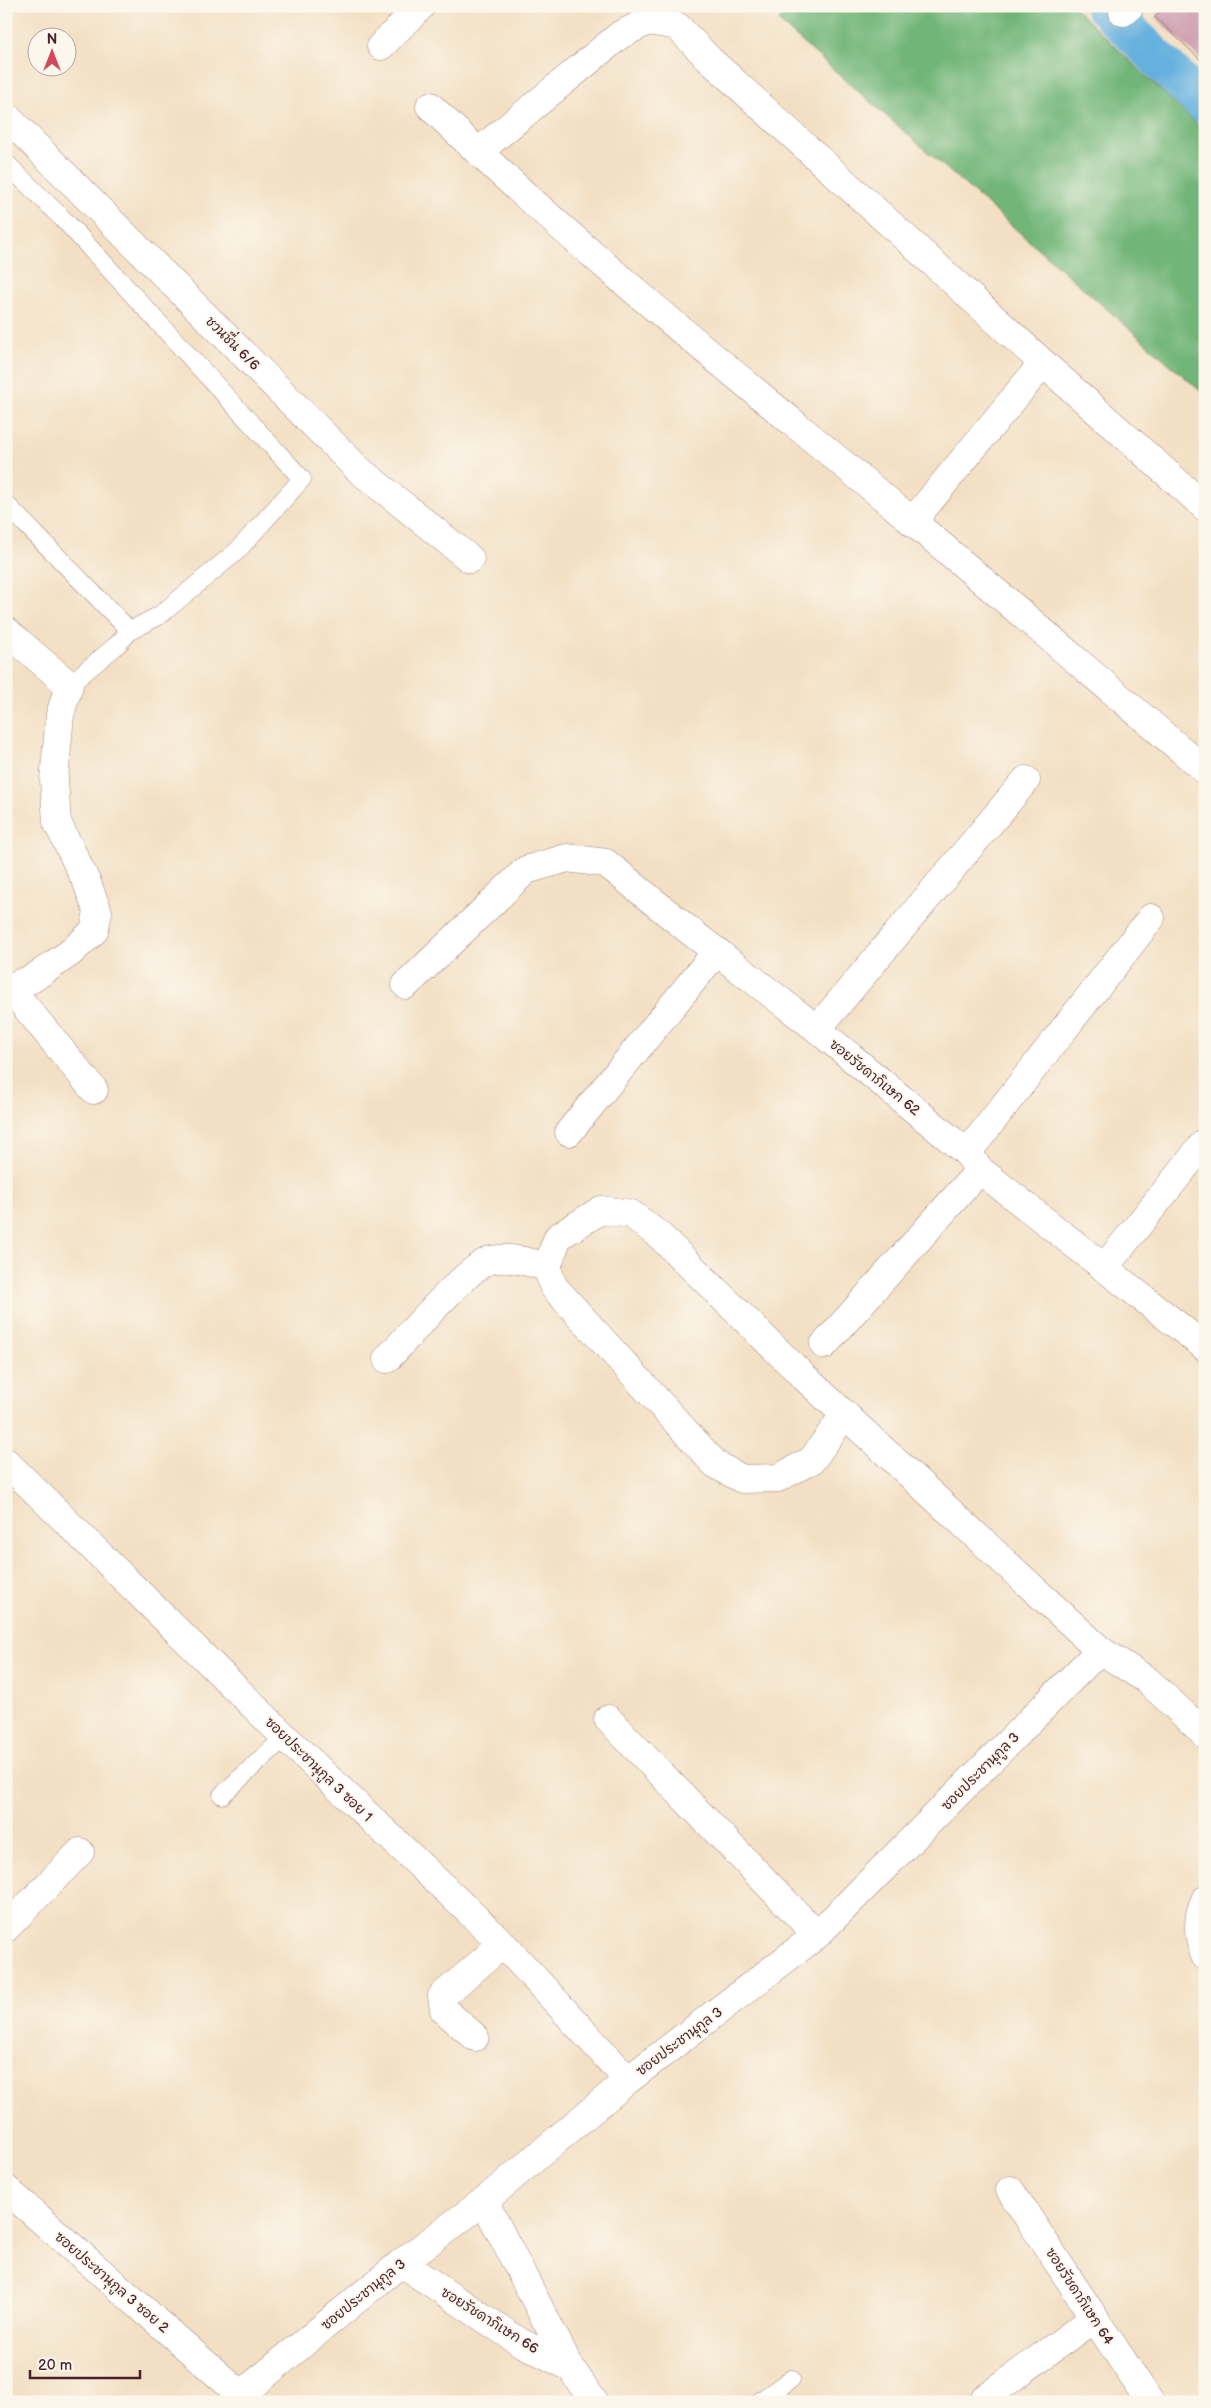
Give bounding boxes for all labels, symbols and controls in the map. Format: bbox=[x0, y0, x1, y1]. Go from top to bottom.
north arrow bbox=[28, 28, 78, 78]
text: N bbox=[47, 31, 57, 48]
street label: ชวนชื่น 6/6 bbox=[202, 309, 267, 374]
street label: ซอยรัชดาภิเษก 62 bbox=[826, 1036, 924, 1120]
street label: ซอยประชานุกูล 3 ซอย 1 bbox=[261, 1714, 376, 1826]
street label: ซอยประชานุกูล 3 bbox=[938, 1729, 1024, 1815]
street label: ซอยประชานุกูล 3 bbox=[633, 2003, 726, 2080]
street label: ซอยประชานุกูล 3 ซอย 2 bbox=[51, 2228, 173, 2338]
street label: ซอยรัชดาภิเษก 64 bbox=[1042, 2245, 1117, 2348]
street label: ซอยประชานุกูล 3 bbox=[318, 2255, 410, 2334]
street label: ซอยรัชดาภิเษก 66 bbox=[438, 2284, 542, 2358]
scale bar bbox=[30, 2348, 140, 2380]
text: 20 m bbox=[38, 2356, 72, 2375]

